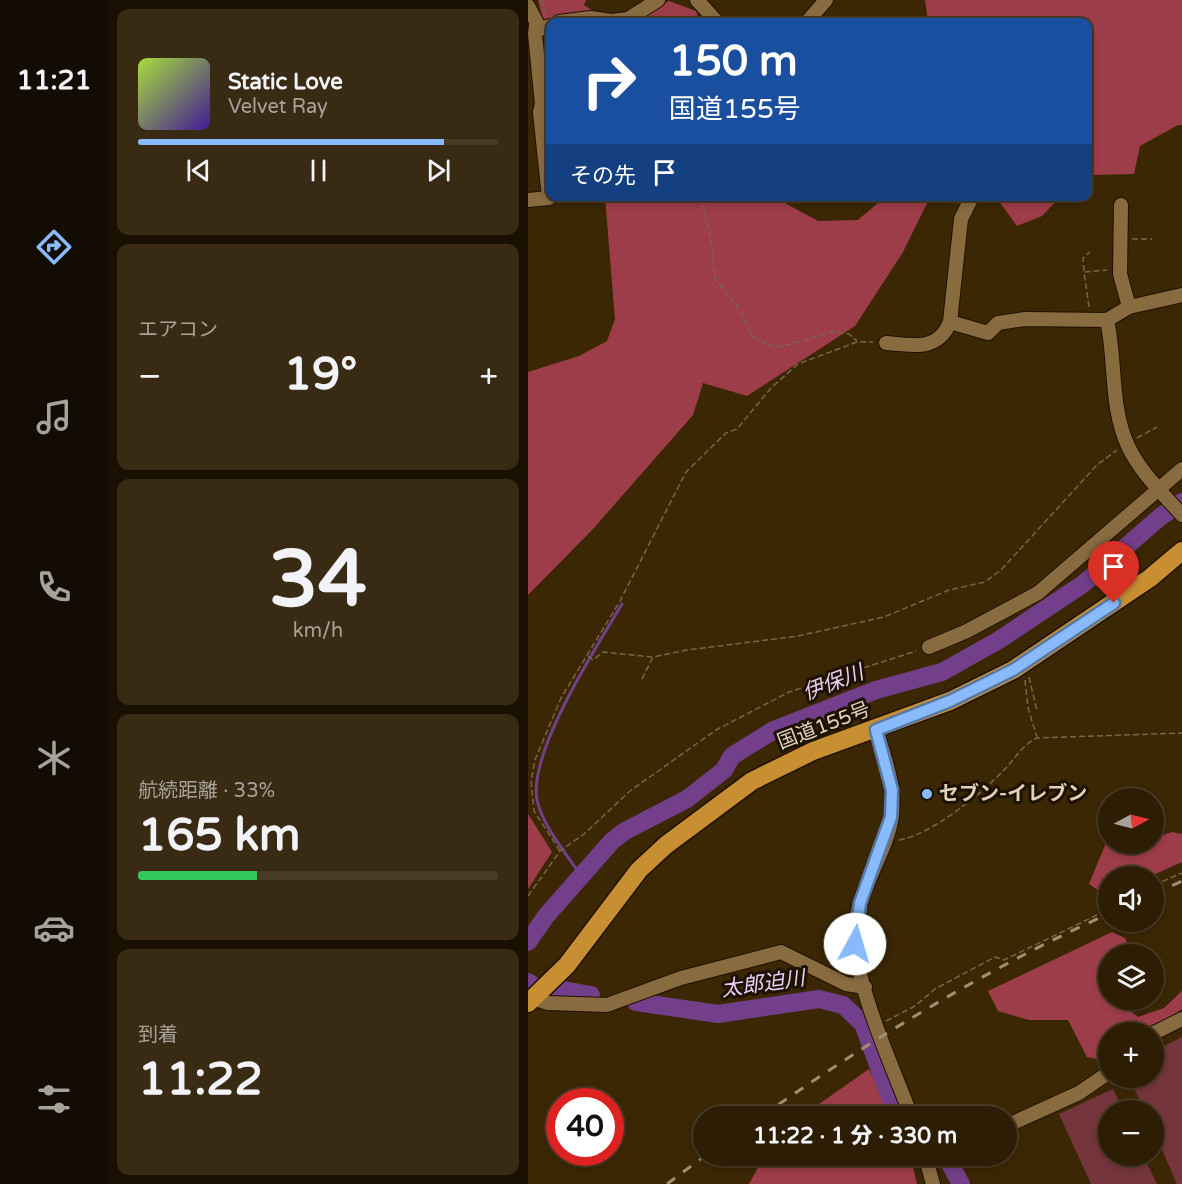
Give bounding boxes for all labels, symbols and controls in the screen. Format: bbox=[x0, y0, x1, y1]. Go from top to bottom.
text: 150 m bbox=[669, 36, 798, 87]
icon: right bbox=[570, 42, 648, 120]
text: 11:21 bbox=[17, 64, 91, 97]
text: Static Love bbox=[228, 69, 343, 95]
text: 国道155号 bbox=[669, 93, 801, 126]
text: Velvet Ray bbox=[228, 95, 328, 119]
icon: previous bbox=[182, 154, 215, 187]
icon: pause bbox=[302, 154, 335, 187]
icon: next bbox=[422, 154, 455, 187]
icon: arrive bbox=[648, 156, 681, 189]
text: その先 bbox=[570, 163, 636, 189]
icon: directions bbox=[33, 226, 75, 268]
text: エアコン bbox=[138, 318, 218, 342]
text: 19° bbox=[284, 348, 357, 402]
text: − bbox=[138, 357, 162, 396]
text: + bbox=[479, 357, 498, 396]
icon: music bbox=[33, 396, 75, 438]
text: 34 bbox=[269, 533, 367, 627]
pin bbox=[1088, 541, 1139, 603]
icon: arrive bbox=[1097, 550, 1130, 583]
icon: phone bbox=[33, 566, 75, 608]
text: km/h bbox=[293, 619, 343, 643]
water label: 伊保川 bbox=[799, 659, 869, 706]
street label: 国道155号 bbox=[774, 697, 874, 755]
icon: climate bbox=[33, 737, 75, 779]
text: 航続距離 · 33% bbox=[138, 779, 275, 803]
place label: セブン-イレブン bbox=[939, 782, 1087, 806]
marker: セブン-イレブン bbox=[920, 787, 934, 801]
north arrow bbox=[1098, 788, 1164, 854]
map controls bbox=[1098, 788, 1164, 1166]
text: 165 km bbox=[138, 809, 300, 863]
button: sound bbox=[1098, 866, 1164, 932]
icon: car bbox=[33, 907, 75, 949]
position arrow bbox=[823, 912, 887, 976]
button: layers bbox=[1098, 944, 1164, 1010]
water label: 太郎迫川 bbox=[720, 965, 808, 1002]
button: + bbox=[1098, 1022, 1164, 1088]
text: 到着 bbox=[138, 1023, 178, 1047]
text: 11:22 bbox=[138, 1053, 263, 1107]
icon: filters bbox=[33, 1078, 75, 1120]
speed limit sign: 40 bbox=[546, 1088, 624, 1166]
button: − bbox=[1098, 1100, 1164, 1166]
text: 11:22 · 1 分 · 330 m bbox=[753, 1123, 957, 1149]

